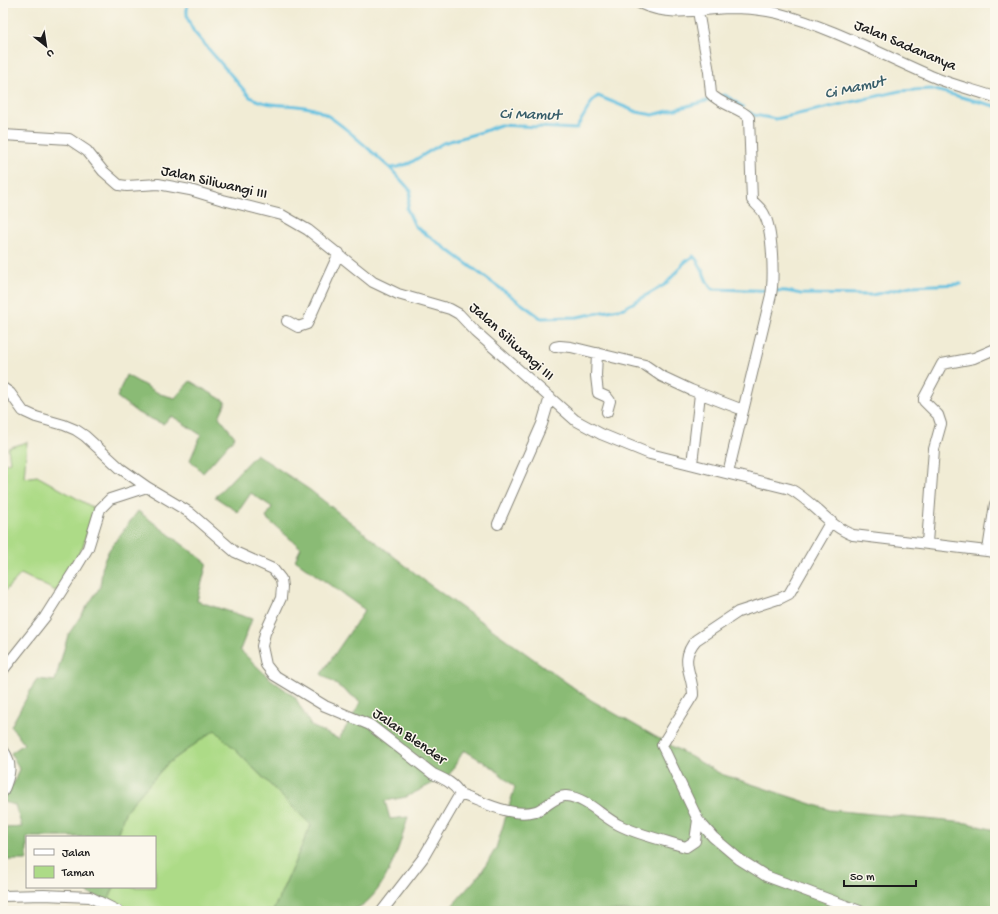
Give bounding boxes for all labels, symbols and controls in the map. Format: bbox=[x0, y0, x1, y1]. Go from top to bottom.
street label: Jalan Sadananya bbox=[851, 16, 959, 76]
north arrow bbox=[26, 26, 66, 66]
text: U bbox=[44, 46, 56, 60]
water label: Ci Mamut bbox=[823, 72, 889, 105]
water label: Ci Mamut bbox=[499, 106, 563, 126]
street label: Jalan Siliwangi III bbox=[159, 162, 269, 204]
street label: Jalan Siliwangi III bbox=[465, 299, 557, 385]
street label: Jalan Blender bbox=[369, 705, 451, 770]
legend bbox=[26, 836, 156, 888]
text: Jalan bbox=[62, 847, 90, 861]
scale bar bbox=[844, 862, 916, 888]
text: Taman bbox=[61, 867, 94, 881]
text: 50 m bbox=[850, 871, 875, 885]

